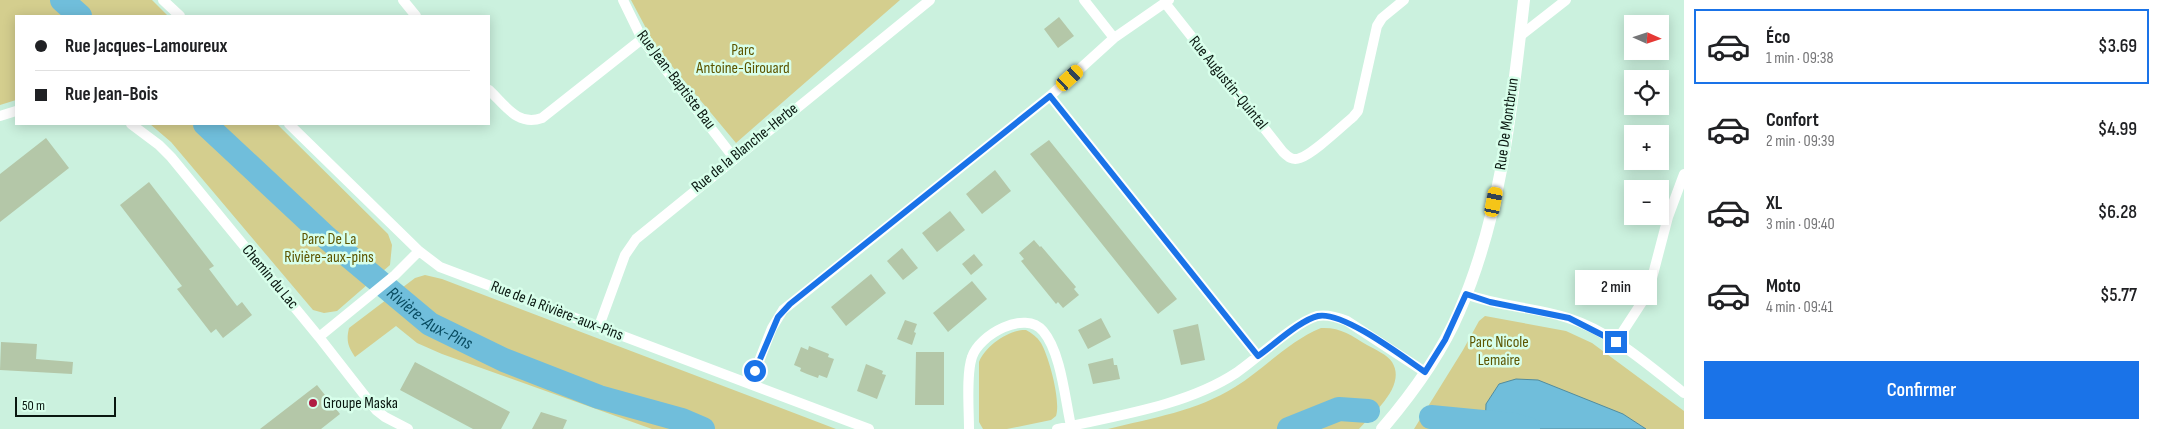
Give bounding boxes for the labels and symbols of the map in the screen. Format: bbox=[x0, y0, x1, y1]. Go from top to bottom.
north arrow bbox=[1624, 15, 1669, 60]
street label: Rue Jean-Baptiste Bau bbox=[633, 27, 719, 133]
street label: Rue Augustin-Quintal bbox=[1185, 33, 1271, 133]
park label: Parc Antoine-Girouard bbox=[695, 41, 790, 78]
car bbox=[1053, 62, 1086, 94]
street label: Rue De Montbrun bbox=[1491, 77, 1523, 171]
street label: Rue de la Blanche-Herbe bbox=[688, 99, 802, 197]
car bbox=[1483, 186, 1504, 218]
park label: Parc De La Rivière-aux-pins bbox=[284, 230, 374, 267]
street label: Chemin du Lac bbox=[238, 241, 302, 313]
callout: 2 min bbox=[1575, 270, 1657, 304]
street label: Rue de la Rivière-aux-Pins bbox=[488, 277, 626, 345]
water label: Rivière-Aux-Pins bbox=[383, 282, 477, 354]
route end bbox=[1605, 331, 1627, 353]
park label: Parc Nicole Lemaire bbox=[1469, 333, 1529, 370]
route start bbox=[744, 360, 766, 382]
scale bar bbox=[15, 394, 116, 417]
place label: Groupe Maska bbox=[323, 394, 398, 413]
marker: Groupe Maska bbox=[307, 397, 319, 409]

